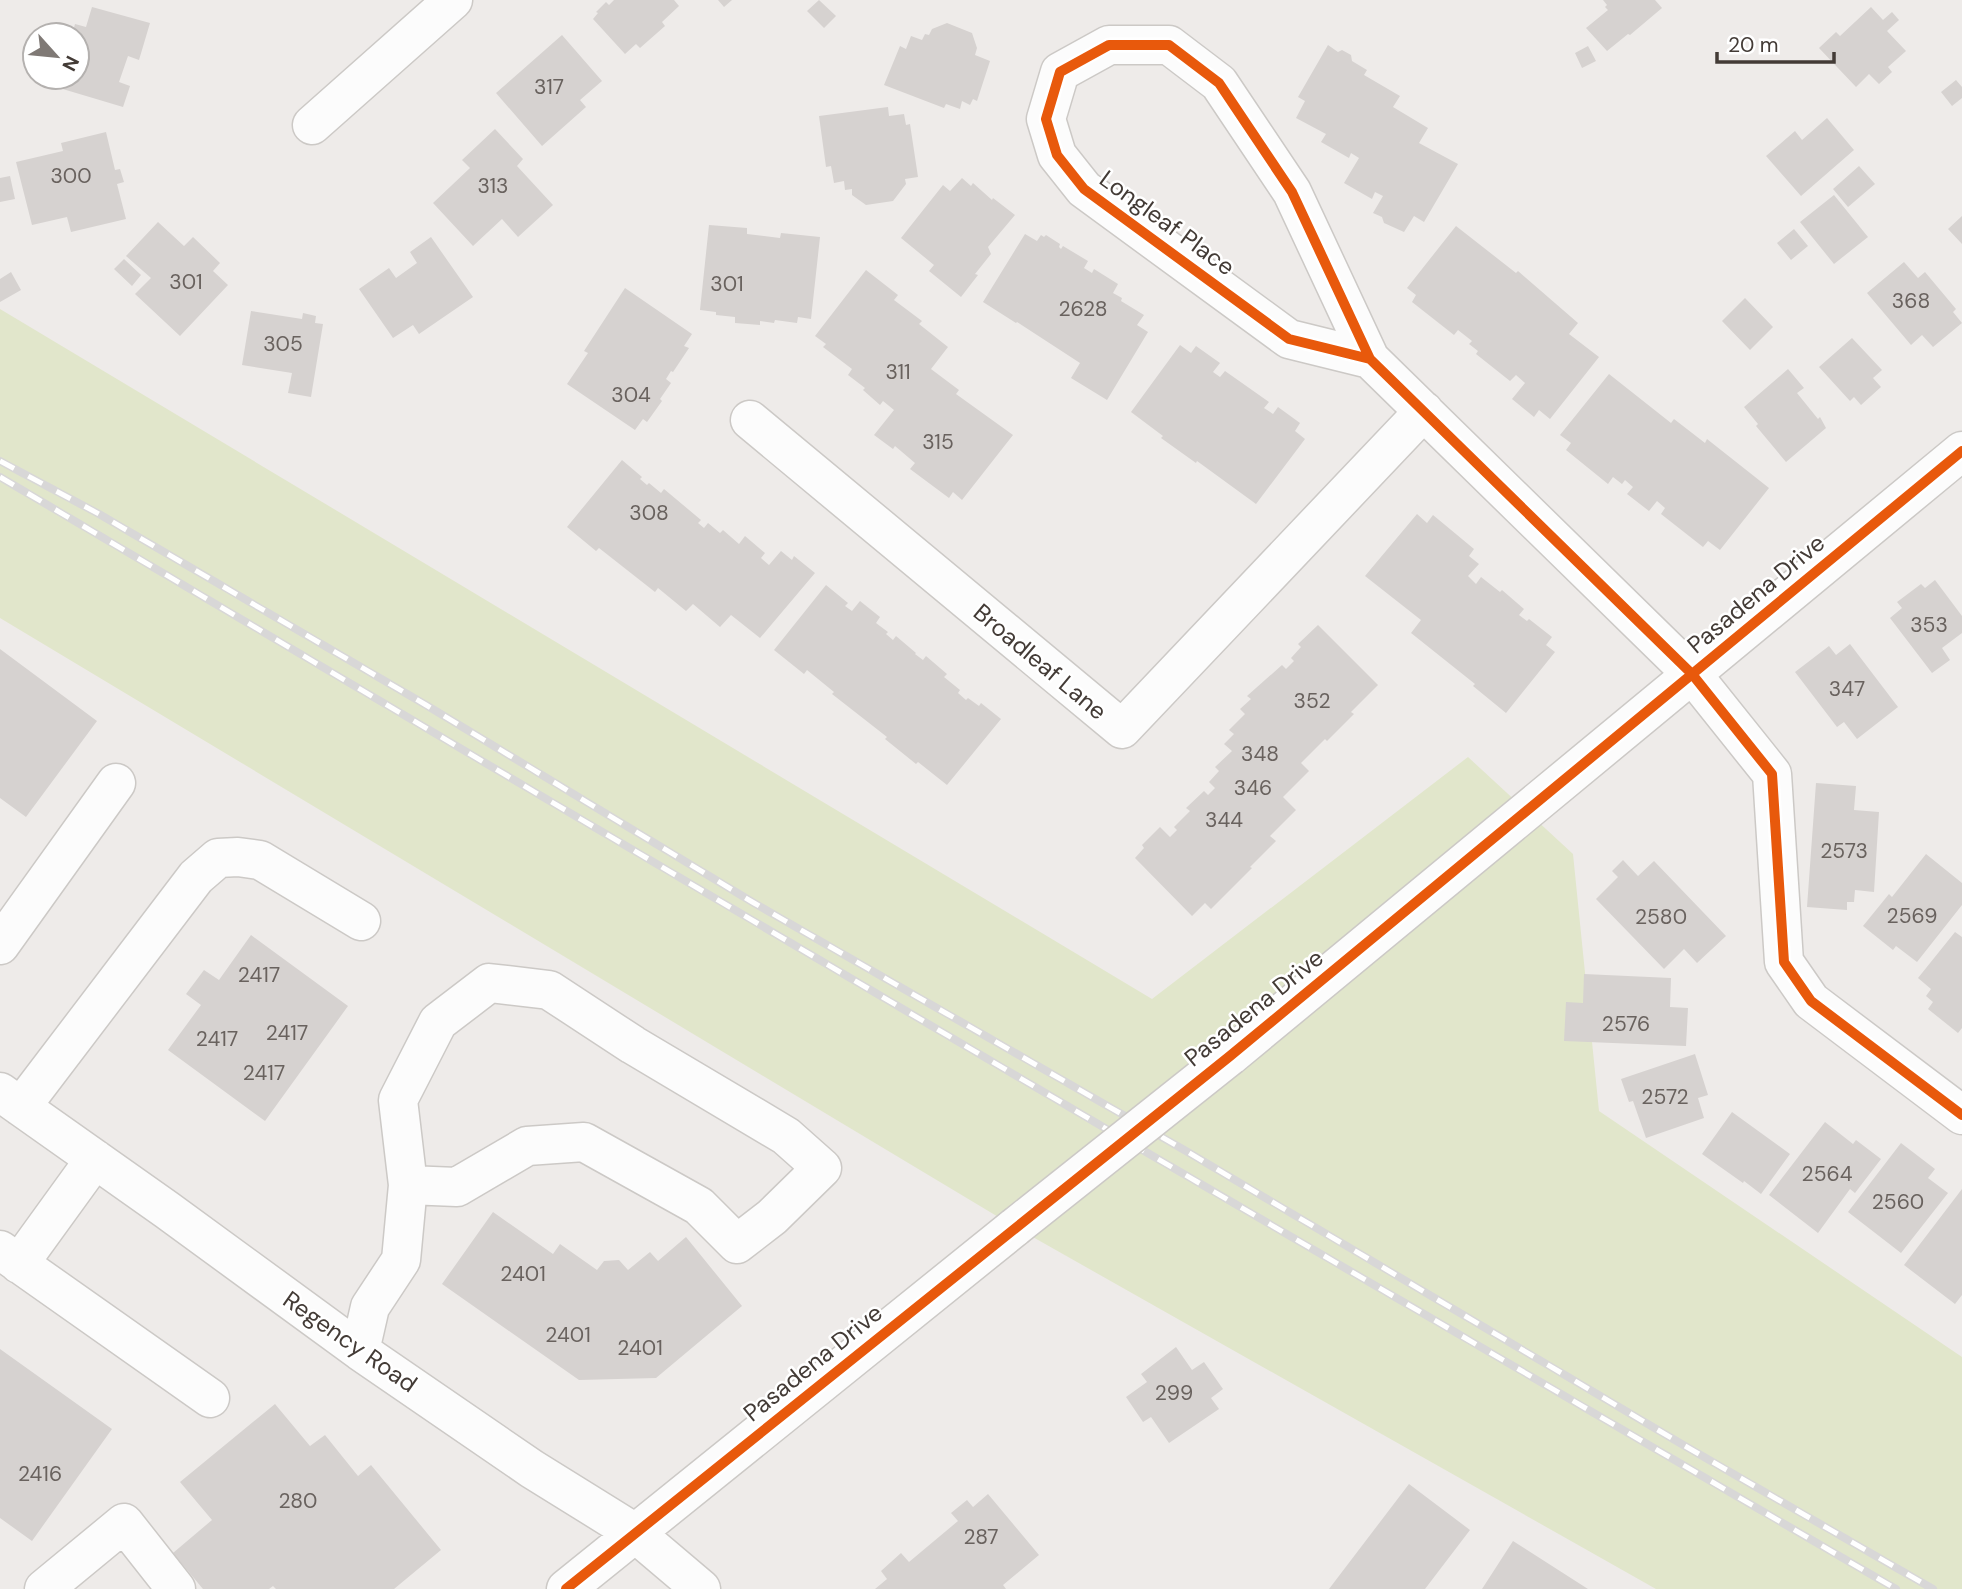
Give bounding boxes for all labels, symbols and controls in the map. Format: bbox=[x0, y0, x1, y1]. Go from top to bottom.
north arrow bbox=[21, 21, 91, 91]
scale bar bbox=[1717, 21, 1834, 65]
text: 20 m bbox=[1728, 31, 1779, 59]
text: N bbox=[56, 52, 85, 75]
house number: 317 bbox=[534, 73, 564, 101]
house number: 300 bbox=[50, 162, 92, 190]
street label: Longleaf Place bbox=[1094, 163, 1241, 282]
house number: 313 bbox=[477, 172, 509, 200]
house number: 301 bbox=[169, 268, 203, 296]
house number: 301 bbox=[710, 270, 744, 298]
house number: 368 bbox=[1892, 287, 1930, 315]
house number: 2628 bbox=[1058, 295, 1108, 323]
house number: 305 bbox=[263, 330, 303, 358]
house number: 311 bbox=[885, 358, 911, 386]
house number: 304 bbox=[611, 381, 651, 409]
house number: 315 bbox=[922, 428, 954, 456]
house number: 308 bbox=[629, 499, 669, 527]
street label: Pasadena Drive bbox=[1680, 527, 1831, 660]
street label: Broadleaf Lane bbox=[967, 597, 1113, 727]
house number: 353 bbox=[1910, 611, 1948, 639]
house number: 347 bbox=[1829, 675, 1865, 703]
house number: 352 bbox=[1294, 687, 1330, 715]
house number: 348 bbox=[1241, 740, 1279, 768]
house number: 346 bbox=[1234, 774, 1272, 802]
house number: 344 bbox=[1205, 806, 1243, 834]
house number: 2573 bbox=[1820, 837, 1868, 865]
house number: 2569 bbox=[1887, 902, 1937, 930]
house number: 2580 bbox=[1635, 903, 1687, 931]
street label: Pasadena Drive bbox=[1178, 942, 1330, 1073]
house number: 2417 bbox=[238, 961, 280, 989]
house number: 2576 bbox=[1602, 1010, 1650, 1038]
house number: 2417 bbox=[266, 1019, 308, 1047]
house number: 2417 bbox=[196, 1025, 238, 1053]
house number: 2417 bbox=[243, 1059, 285, 1087]
house number: 2572 bbox=[1641, 1083, 1689, 1111]
house number: 2564 bbox=[1802, 1160, 1853, 1188]
house number: 2560 bbox=[1872, 1188, 1924, 1216]
house number: 2401 bbox=[500, 1260, 546, 1288]
street label: Regency Road bbox=[277, 1284, 423, 1399]
street label: Pasadena Drive bbox=[737, 1297, 889, 1428]
house number: 2401 bbox=[545, 1321, 591, 1349]
house number: 2401 bbox=[617, 1334, 663, 1362]
house number: 299 bbox=[1155, 1379, 1193, 1407]
house number: 2416 bbox=[18, 1460, 62, 1488]
house number: 280 bbox=[279, 1487, 317, 1515]
house number: 287 bbox=[963, 1523, 999, 1551]

